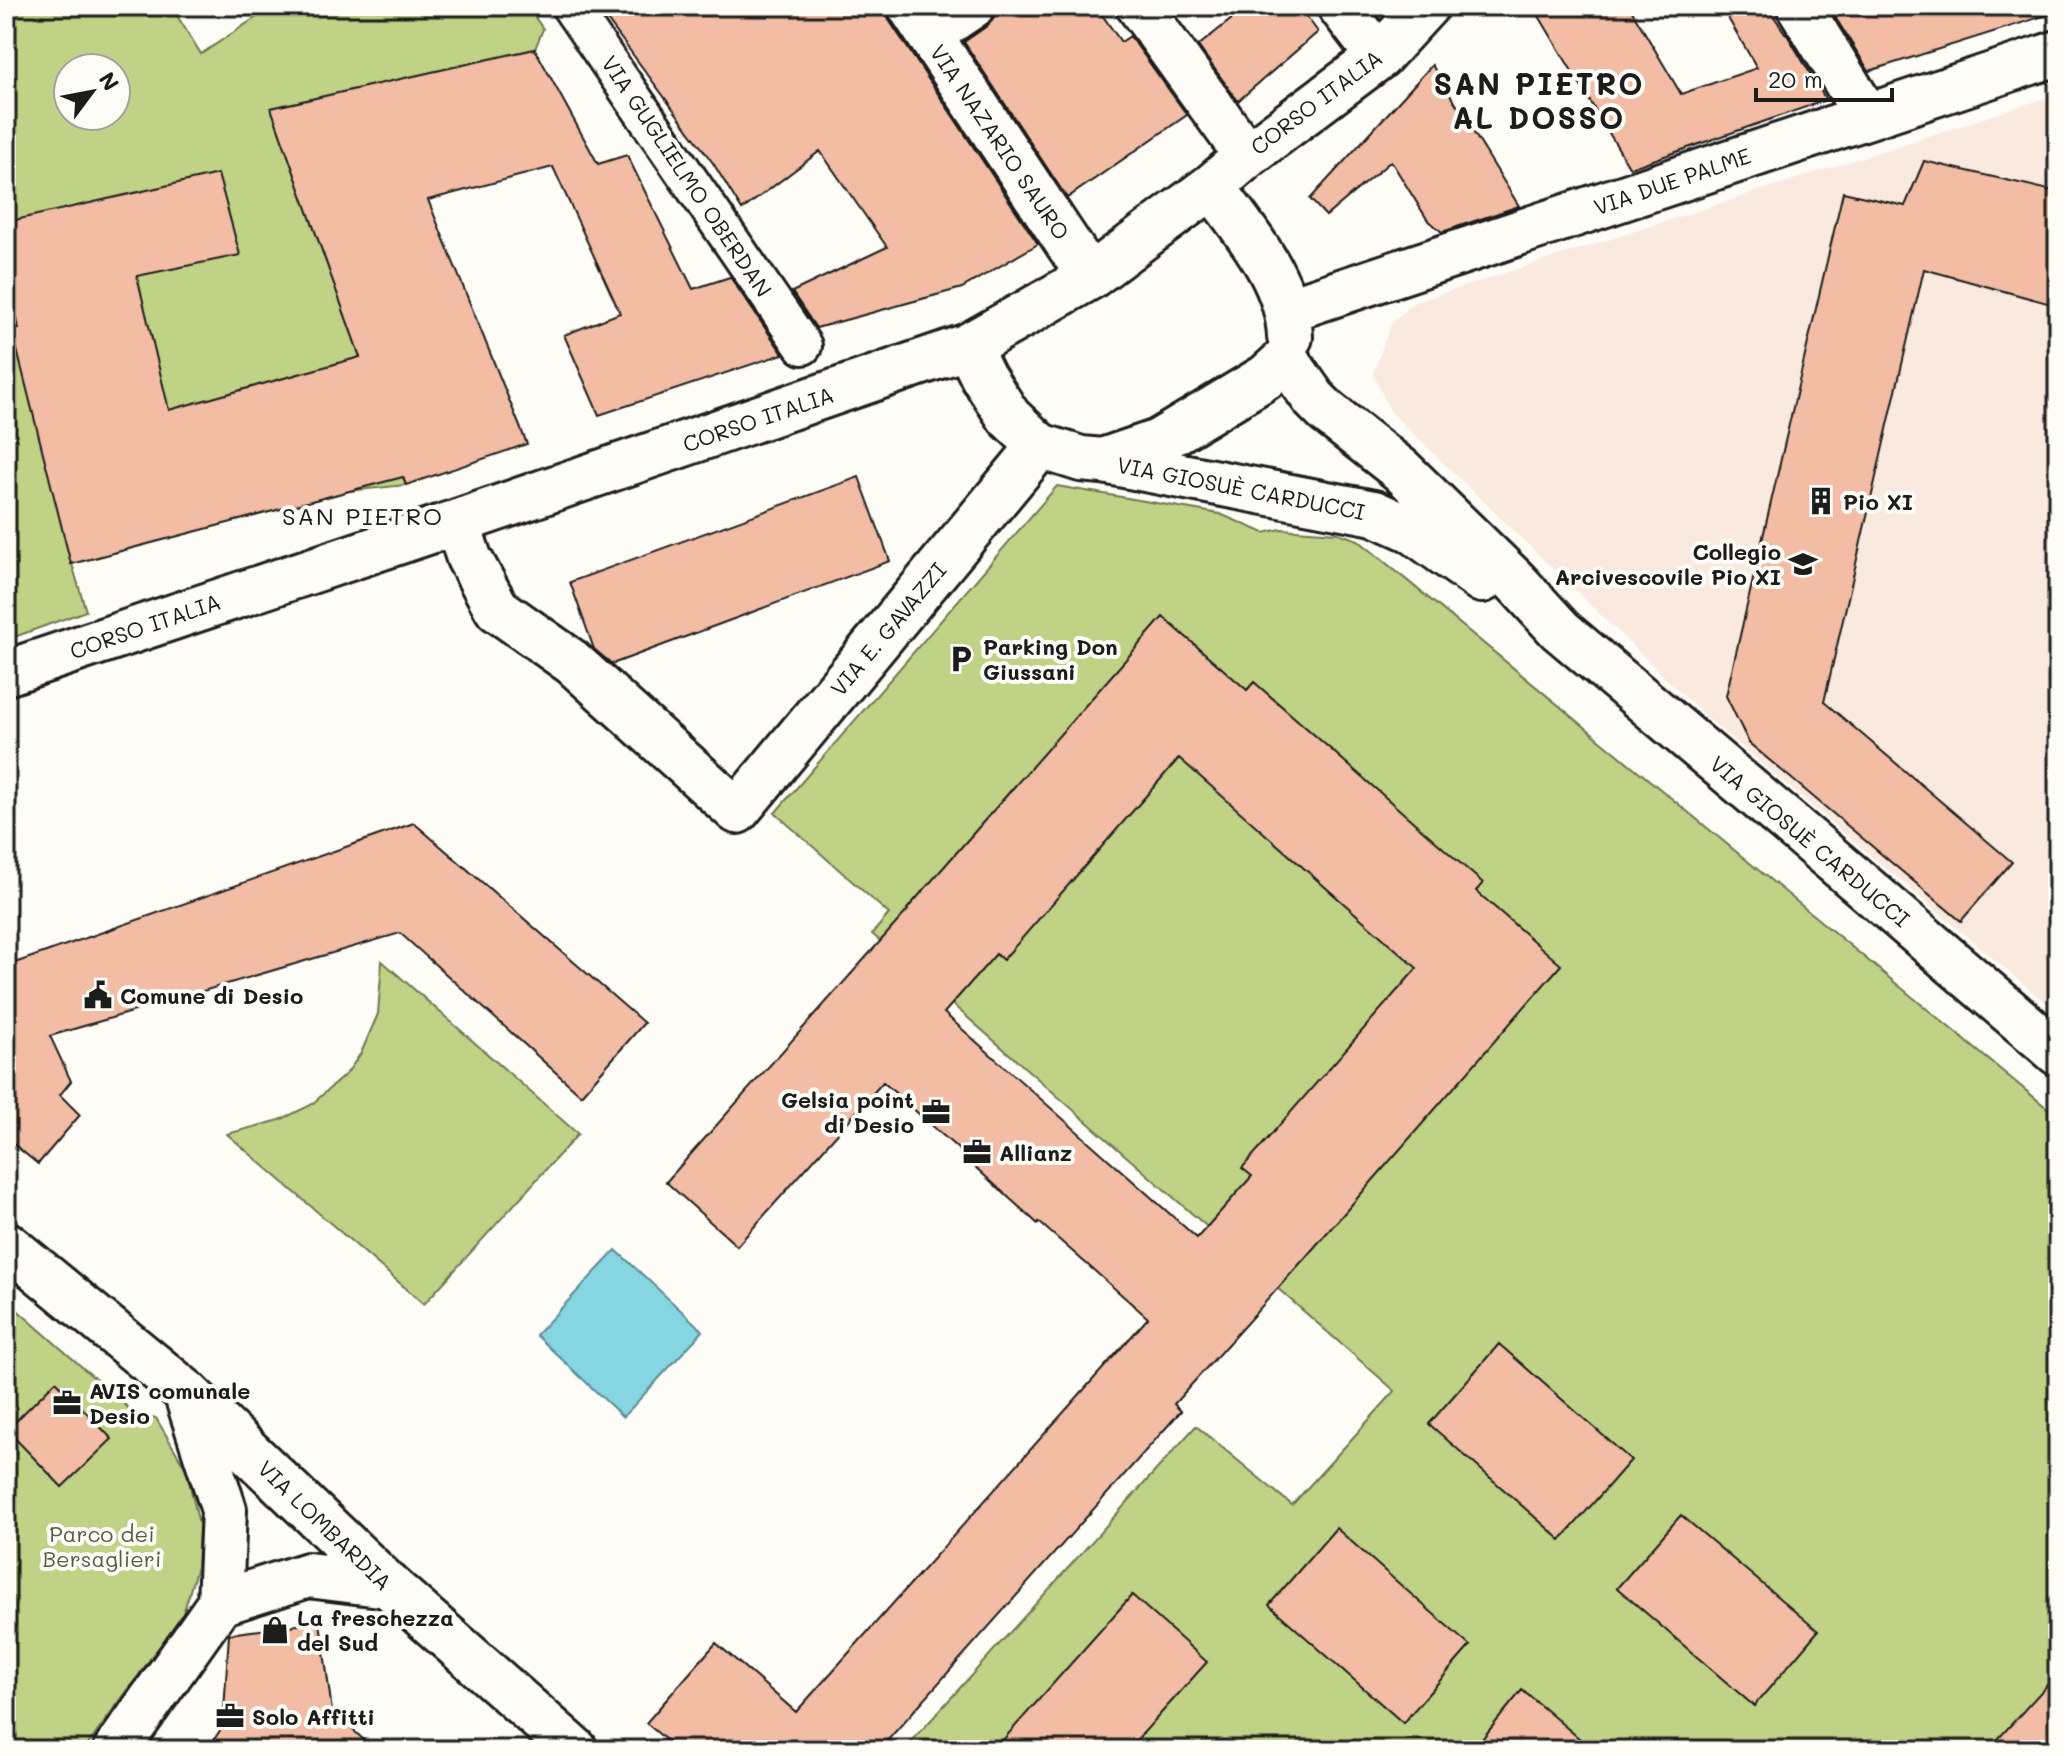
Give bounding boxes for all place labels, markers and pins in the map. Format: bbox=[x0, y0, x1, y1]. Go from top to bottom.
building icon: Pio XI bbox=[1806, 486, 1836, 516]
place label: Pio XI bbox=[1843, 487, 1913, 516]
place label: Collegio Arcivescovile Pio XI bbox=[1555, 537, 1781, 591]
school or university icon: Collegio Arcivescovile Pio XI bbox=[1788, 549, 1818, 579]
place label: Parking Don Giussani bbox=[983, 632, 1118, 686]
parking icon: Parking Don Giussani bbox=[946, 644, 976, 674]
public building icon: Comune di Desio bbox=[83, 980, 113, 1010]
place label: Comune di Desio bbox=[120, 981, 303, 1010]
place label: Gelsia point di Desio bbox=[781, 1085, 914, 1139]
office icon: Gelsia point di Desio bbox=[921, 1097, 951, 1127]
office icon: Allianz bbox=[962, 1137, 992, 1167]
place label: Allianz bbox=[999, 1138, 1072, 1167]
place label: AVIS comunale Desio bbox=[89, 1376, 250, 1430]
office icon: AVIS comunale Desio bbox=[52, 1388, 82, 1418]
place label: La freschezza del Sud bbox=[297, 1603, 454, 1657]
shop icon: La freschezza del Sud bbox=[260, 1615, 290, 1645]
office icon: Solo Affitti bbox=[215, 1701, 245, 1731]
place label: Solo Affitti bbox=[252, 1702, 375, 1731]

